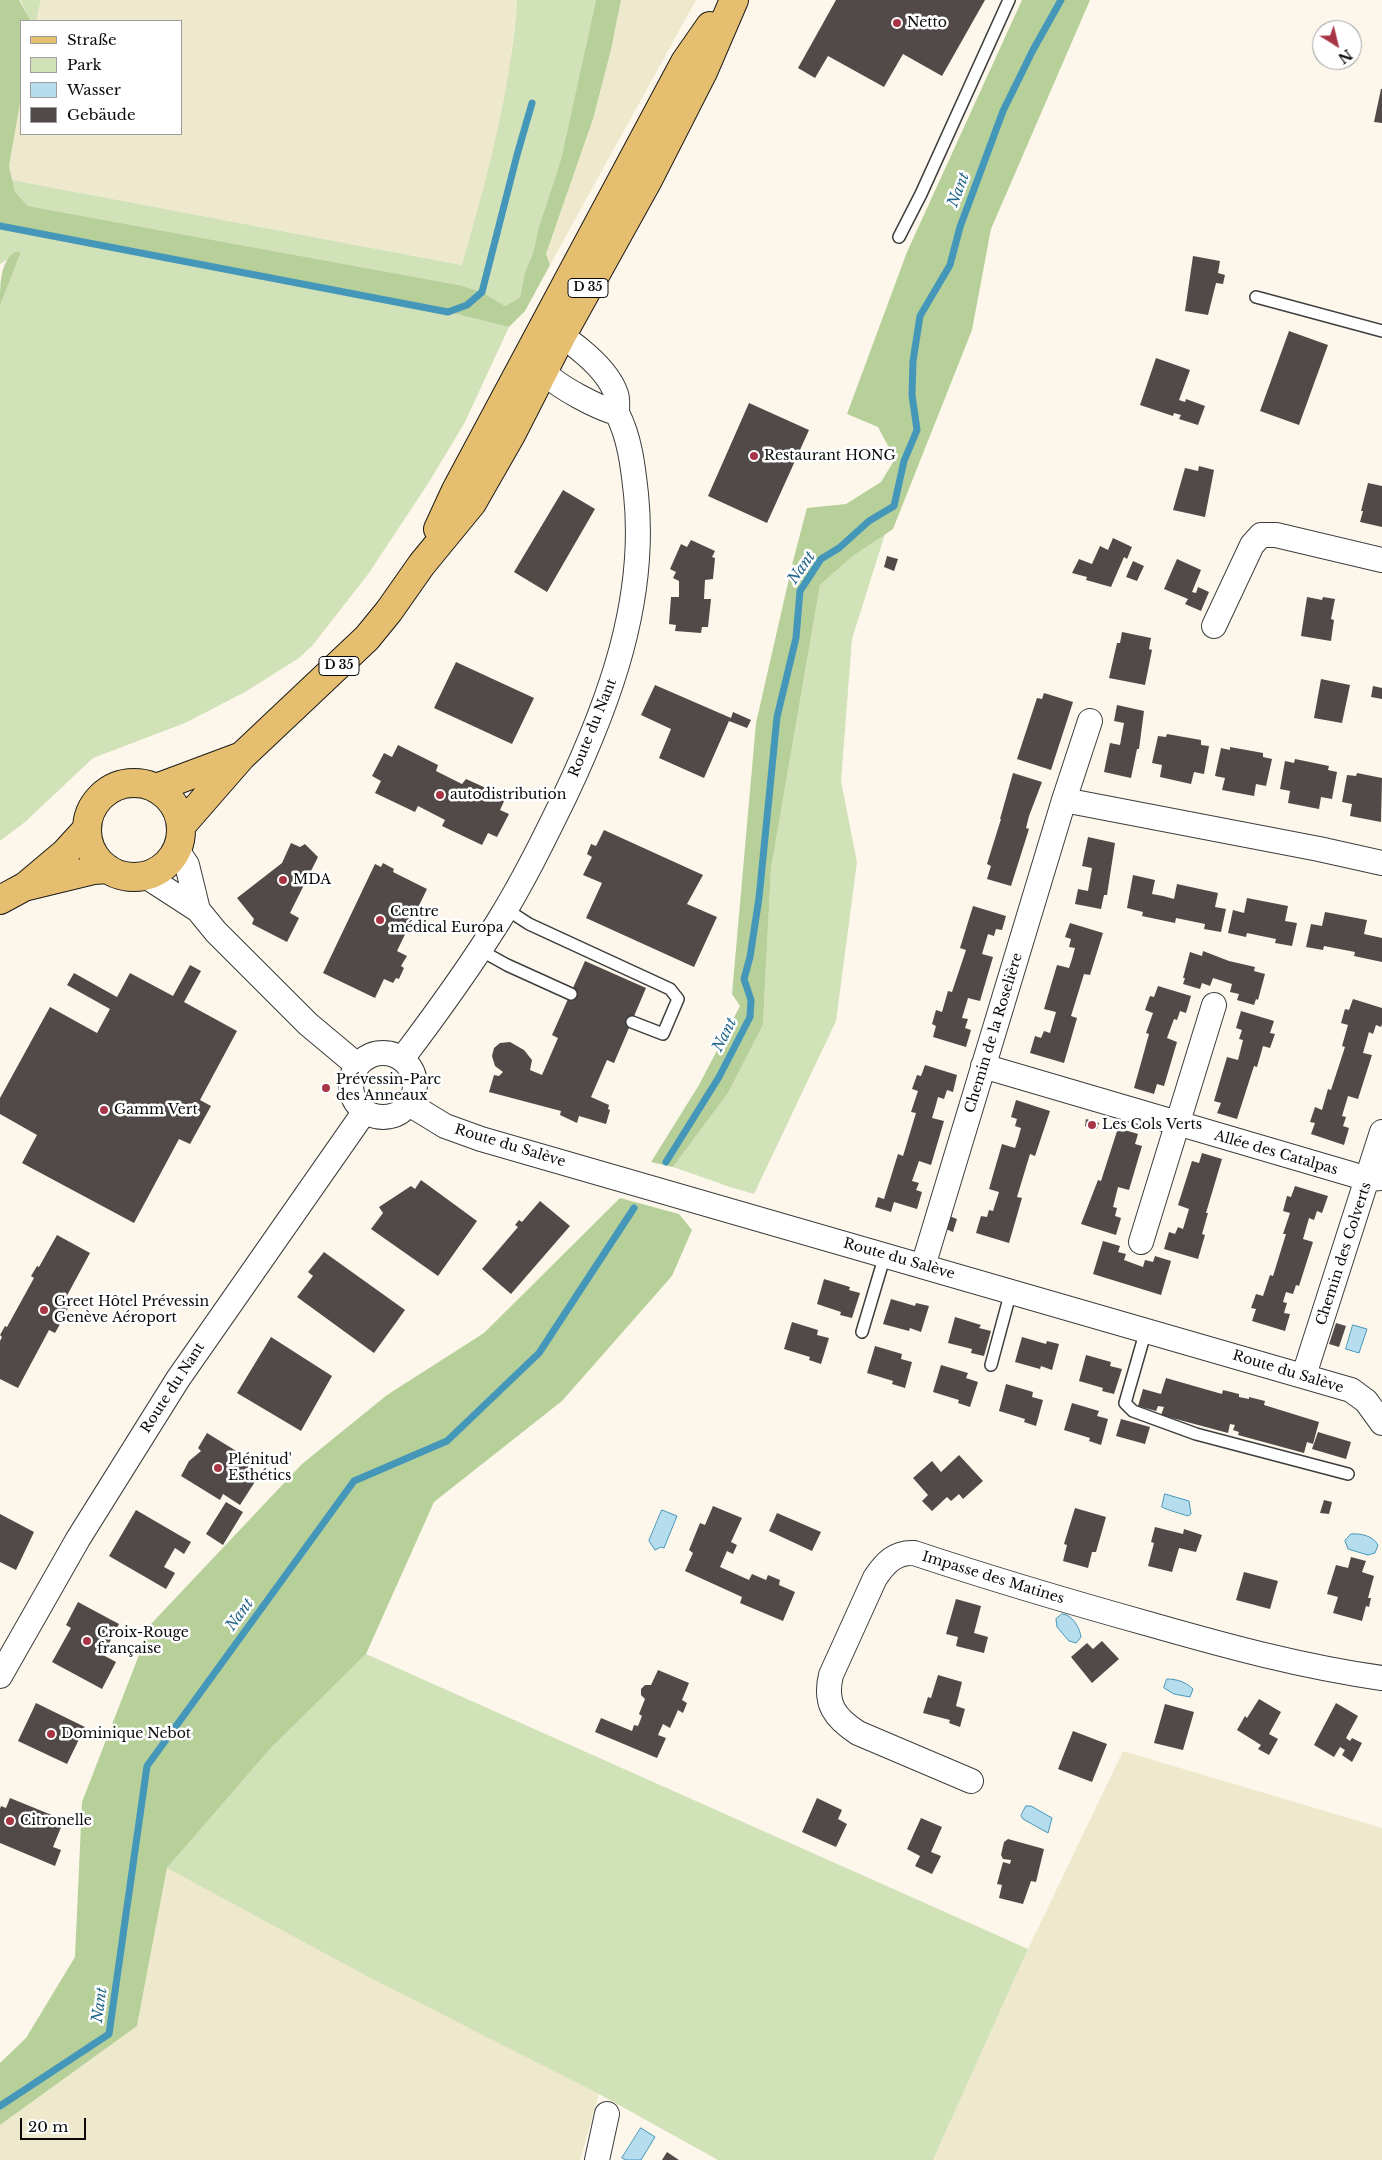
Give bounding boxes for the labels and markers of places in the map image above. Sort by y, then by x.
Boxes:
place label: Netto [907,15,947,31]
marker: Netto [891,17,903,29]
place label: Restaurant HONG [764,448,896,464]
marker: Restaurant HONG [748,450,760,462]
place label: autodistribution [450,787,566,803]
marker: autodistribution [434,789,446,801]
place label: MDA [293,872,331,888]
marker: MDA [277,874,289,886]
place label: Centre médical Europa [390,904,504,936]
marker: Centre médical Europa [374,914,386,926]
place label: Prévessin-Parc des Anneaux [336,1072,441,1104]
marker: Prévessin-Parc des Anneaux [320,1082,332,1094]
place label: Gamm Vert [114,1102,198,1118]
marker: Gamm Vert [98,1104,110,1116]
place label: Les Cols Verts [1102,1117,1202,1133]
marker: Les Cols Verts [1086,1119,1098,1131]
place label: Greet Hôtel Prévessin Genève Aéroport [54,1294,209,1326]
marker: Greet Hôtel Prévessin Genève Aéroport [38,1304,50,1316]
place label: Plénitud' Esthétics [228,1452,292,1484]
marker: Plénitud' Esthétics [212,1462,224,1474]
place label: Croix-Rouge française [97,1625,189,1658]
marker: Croix-Rouge française [81,1635,93,1647]
place label: Dominique Nebot [61,1726,191,1742]
marker: Dominique Nebot [45,1728,57,1740]
place label: Citronelle [20,1813,92,1829]
marker: Citronelle [4,1815,16,1827]

